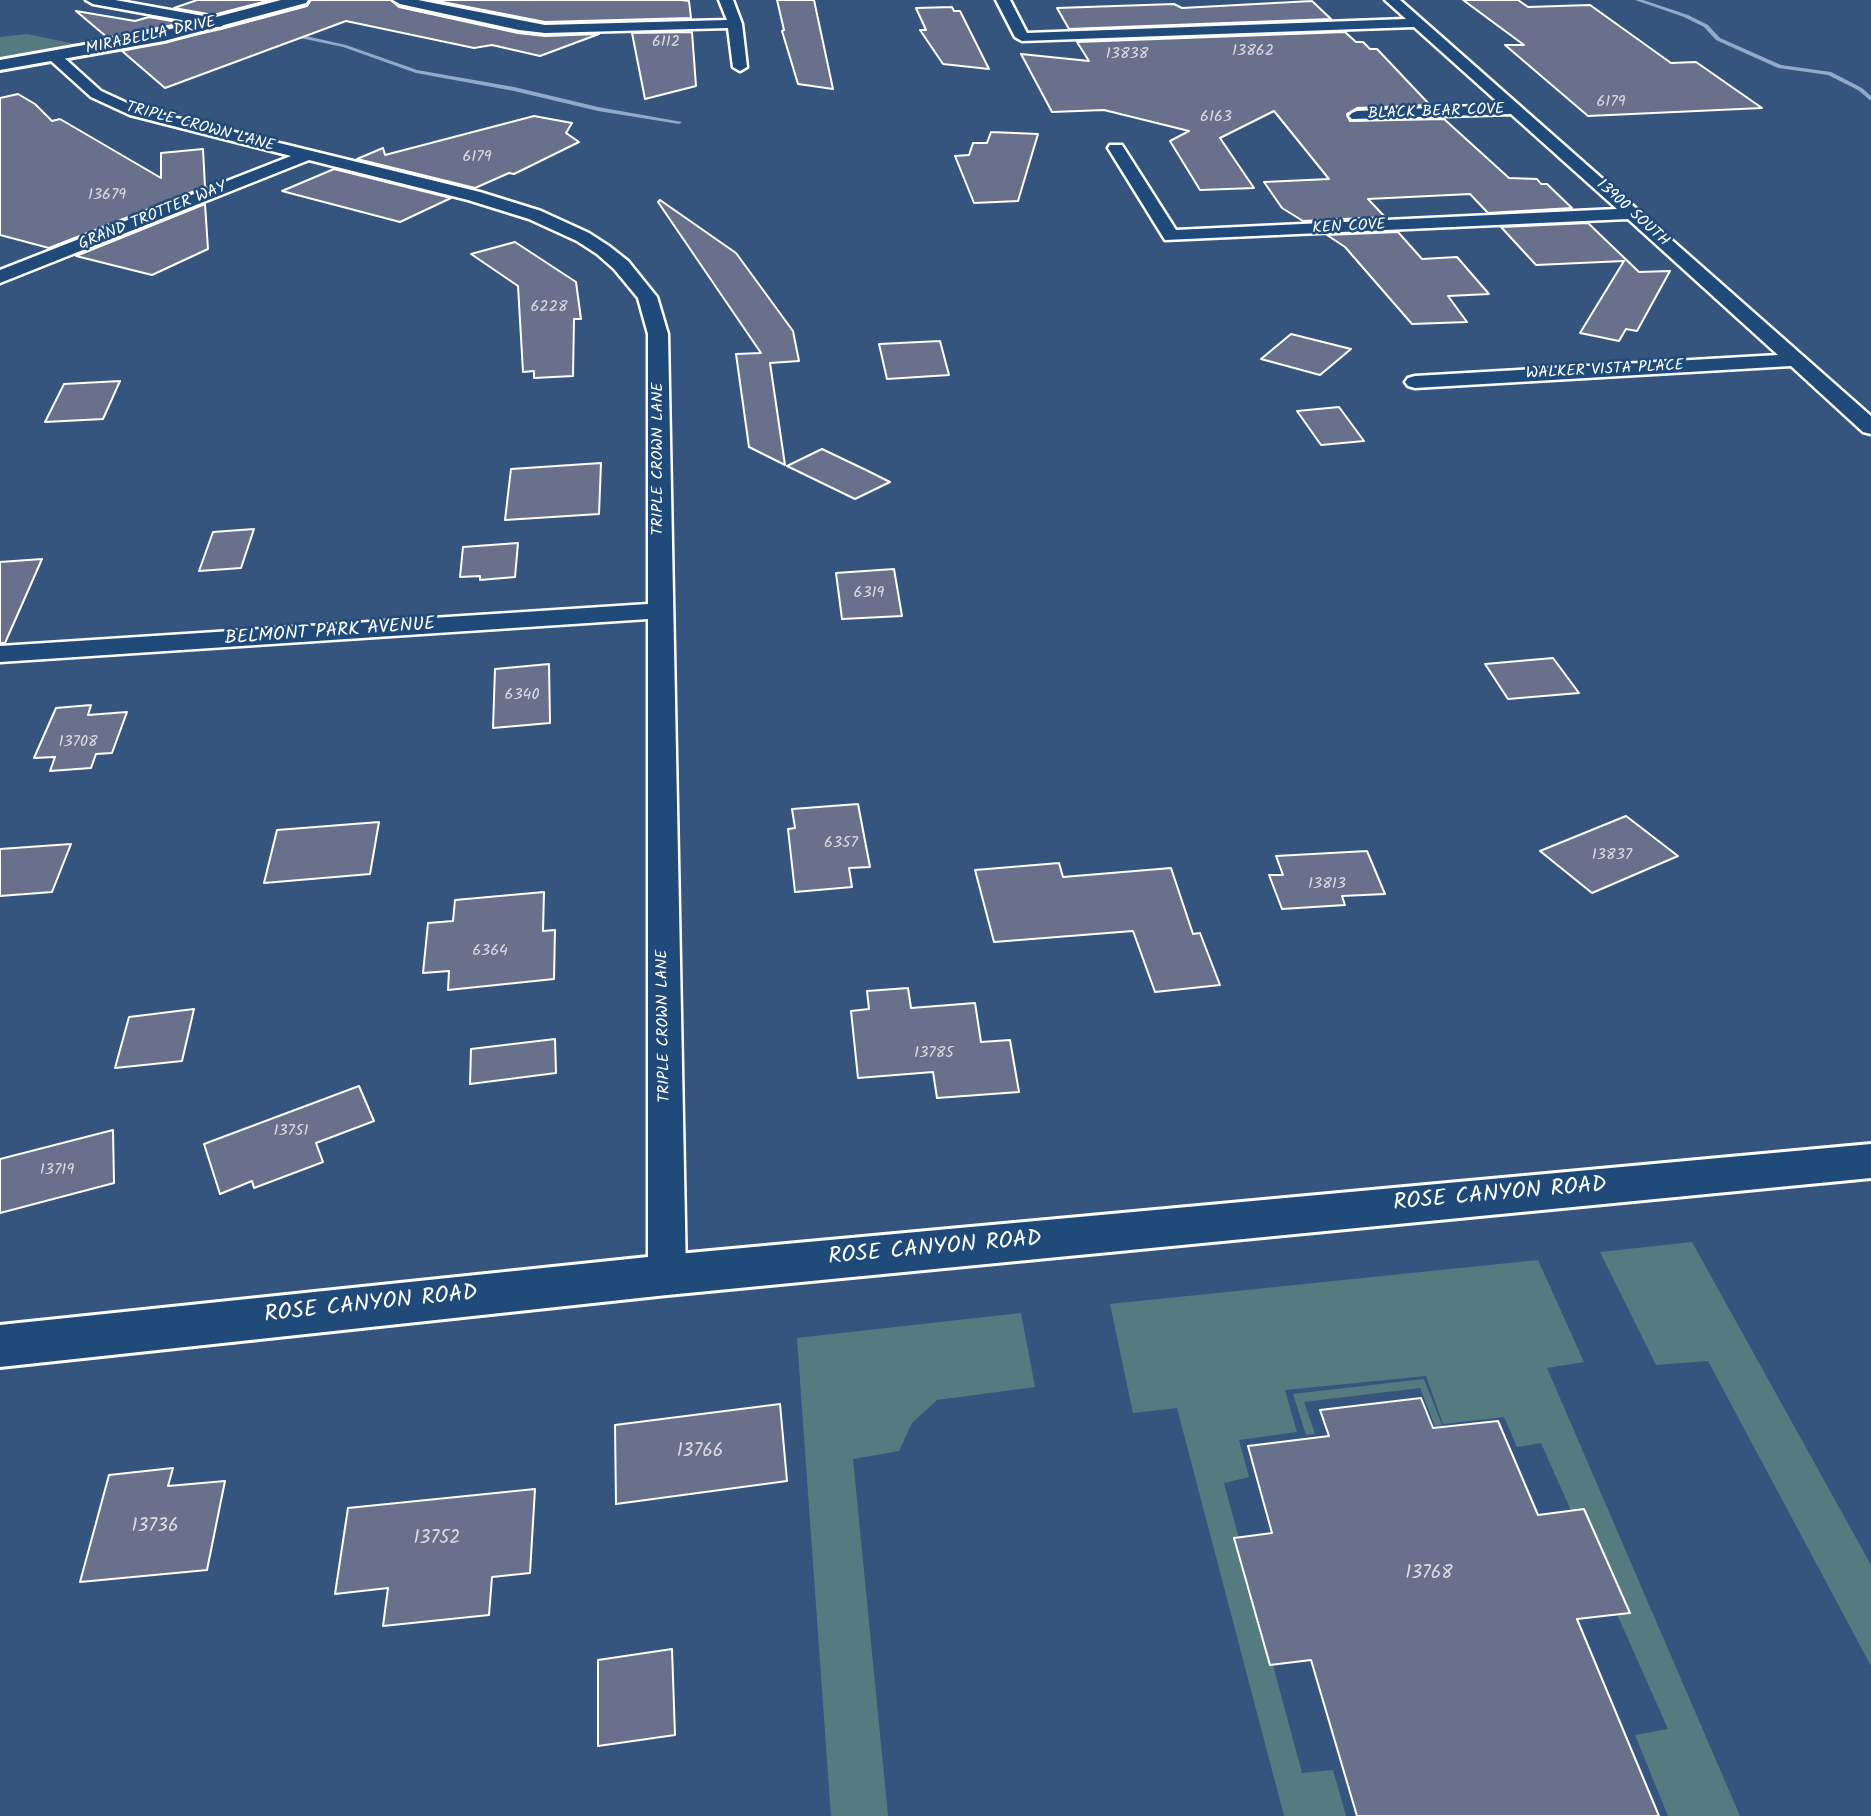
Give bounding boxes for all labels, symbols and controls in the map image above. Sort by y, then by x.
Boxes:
street label: MIRABELLA DRIVE [84,14,218,60]
house number: 6112 [652,33,680,53]
house number: 13862 [1232,42,1274,62]
house number: 13838 [1106,45,1148,65]
house number: 6179 [1596,93,1626,113]
street label: TRIPLE CROWN LANE [124,99,276,157]
street label: BLACK BEAR COVE [1367,101,1505,125]
house number: 6163 [1200,108,1232,128]
house number: 6179 [462,148,492,168]
street label: 13900 SOUTH [1592,176,1672,252]
street label: GRAND TROTTER WAY [76,179,230,255]
house number: 13679 [88,186,126,206]
street label: KEN COVE [1312,216,1386,240]
house number: 6228 [530,298,568,318]
street label: WALKER VISTA PLACE [1525,357,1685,385]
street label: TRIPLE CROWN LANE [649,382,669,536]
house number: 6319 [854,584,884,604]
street label: BELMONT PARK AVENUE [224,614,436,652]
house number: 6340 [505,686,539,706]
house number: 13708 [58,733,98,753]
house number: 6357 [824,834,858,854]
house number: 13837 [1592,846,1632,866]
house number: 13813 [1308,875,1346,895]
house number: 6364 [472,942,508,962]
street label: TRIPLE CROWN LANE [654,949,676,1103]
house number: 13785 [914,1044,954,1064]
house number: 13751 [273,1122,309,1142]
house number: 13719 [40,1161,74,1181]
street label: ROSE CANYON ROAD [1392,1173,1608,1219]
street label: ROSE CANYON ROAD [827,1227,1043,1273]
street label: ROSE CANYON ROAD [263,1281,479,1331]
house number: 13766 [677,1442,723,1464]
house number: 13736 [132,1517,178,1539]
house number: 13752 [414,1529,460,1551]
house number: 13768 [1405,1564,1453,1586]

